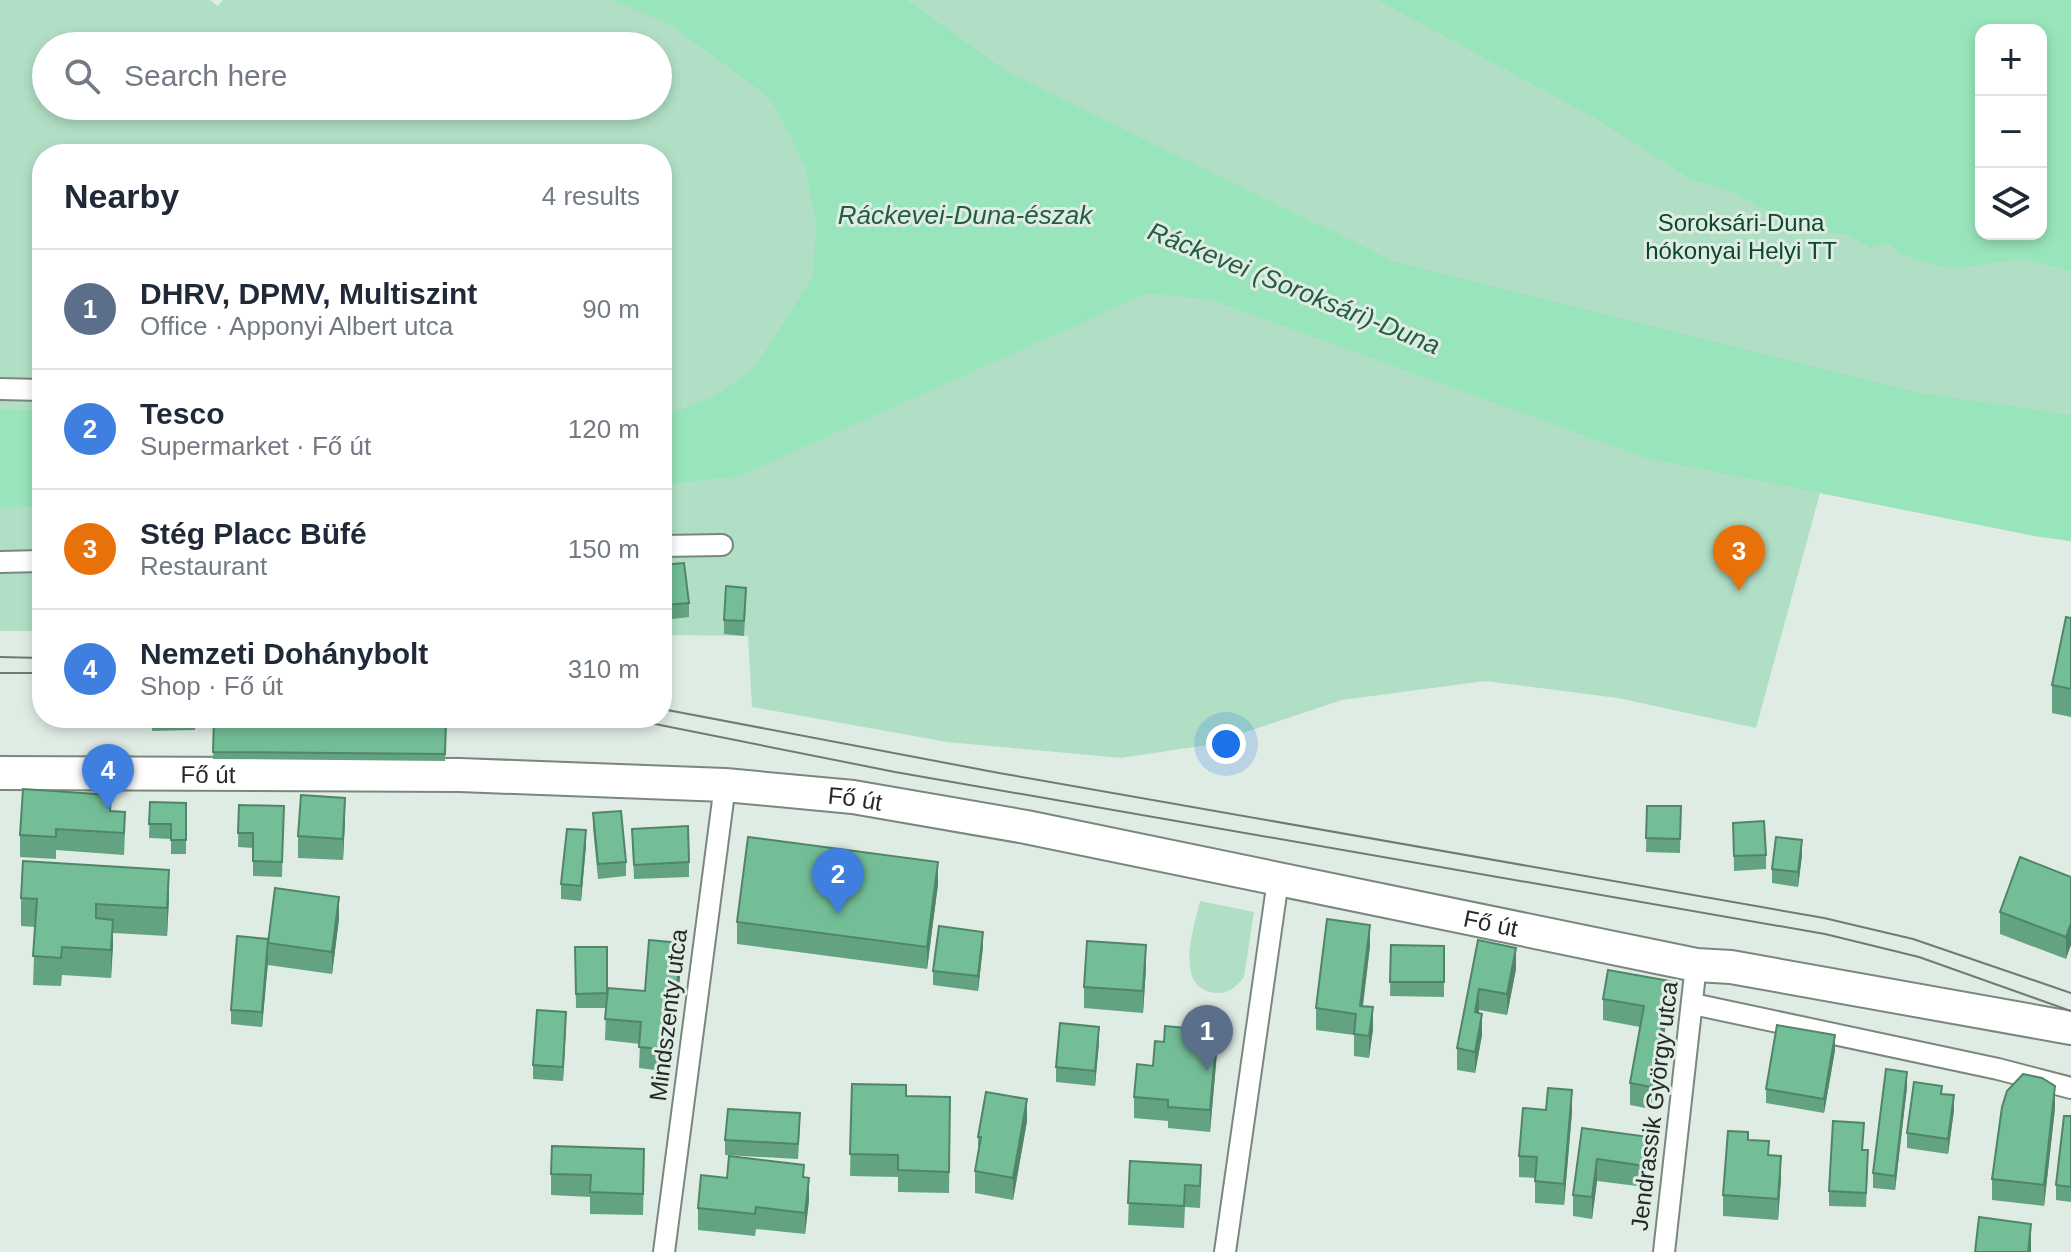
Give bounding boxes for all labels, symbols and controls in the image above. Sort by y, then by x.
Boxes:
map controls [1975,24,2047,240]
button: + [1975,24,2047,96]
search box [32,32,672,120]
icon: search [60,54,104,98]
text: Search here [124,59,287,92]
button: − [1975,96,2047,168]
button: layers [1975,168,2047,240]
text: Nearby [64,177,179,215]
text: 4 results [542,181,640,211]
water label: Ráckevei-Duna-észak [838,200,1094,230]
park label: Soroksári-Duna hókonyai Helyi TT [1645,209,1837,264]
water label: Ráckevei (Soroksári)-Duna [1144,216,1444,360]
text: DHRV, DPMV, Multiszint [140,277,477,310]
text: 1 [83,294,97,324]
text: 90 m [582,294,640,324]
text: Office · Apponyi Albert utca [140,311,453,341]
text: Tesco [140,397,224,430]
text: 2 [83,414,97,444]
text: 120 m [568,414,640,444]
text: Supermarket · Fő út [140,431,371,461]
text: Stég Placc Büfé [140,517,367,550]
pin: 3 [1713,525,1765,591]
text: 3 [83,534,97,564]
text: 150 m [568,534,640,564]
text: Restaurant [140,551,267,581]
text: Nemzeti Dohánybolt [140,637,428,670]
text: 4 [83,654,97,684]
text: 310 m [568,654,640,684]
text: Shop · Fő út [140,671,283,701]
your location [1206,724,1246,764]
pin: 4 [82,744,134,810]
street label: Fő út [181,760,236,788]
street label: Fő út [827,781,885,815]
pin: 2 [812,848,864,914]
street label: Fő út [1461,904,1521,942]
street label: Mindszenty utca [644,927,692,1103]
street label: Jendrassik György utca [1625,979,1683,1232]
pin: 1 [1181,1005,1233,1071]

